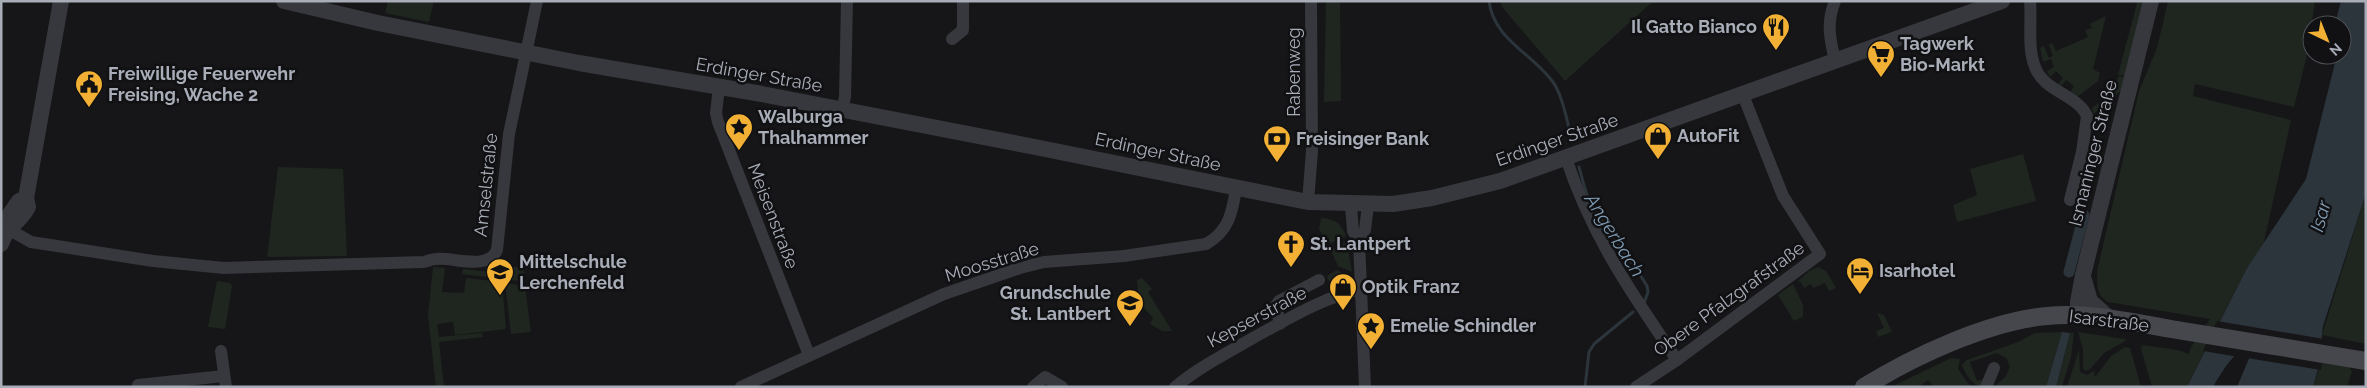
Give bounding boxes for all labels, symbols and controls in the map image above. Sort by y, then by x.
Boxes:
restaurant icon: Il Gatto Bianco [1761,12,1791,51]
north arrow [2302,15,2352,65]
place label: Il Gatto Bianco [1631,16,1757,37]
street label: Rabenweg [1283,27,1304,117]
place label: Tagwerk Bio-Markt [1900,33,1985,75]
supermarket icon: Tagwerk Bio-Markt [1866,39,1896,78]
text: N [2327,40,2345,59]
street label: Erdinger Straße [694,53,824,96]
place label: Freiwillige Feuerwehr Freising, Wache 2 [108,63,295,105]
public building icon: Freiwillige Feuerwehr Freising, Wache 2 [74,69,104,108]
street label: Ismaninger Straße [2064,77,2121,228]
place label: Walburga Thalhammer [758,106,869,148]
street label: Erdinger Straße [1493,109,1621,170]
place icon: Walburga Thalhammer [724,112,754,151]
shop icon: AutoFit [1643,121,1673,160]
bank icon: Freisinger Bank [1262,124,1292,163]
place label: AutoFit [1677,125,1739,146]
street label: Erdinger Straße [1093,128,1223,175]
place label: Freisinger Bank [1296,128,1430,149]
street label: Amselstraße [470,132,501,238]
street label: Meisenstraße [744,160,803,272]
water label: Angerbach [1580,188,1649,281]
water label: Isar [2305,197,2335,234]
church icon: St. Lantpert [1276,229,1306,268]
place label: St. Lantpert [1310,233,1411,254]
street label: Moosstraße [942,237,1042,286]
street label: Obere Pfalzgrafstraße [1649,237,1809,360]
place label: Mittelschule Lerchenfeld [519,251,627,293]
hotel icon: Isarhotel [1845,256,1875,295]
school or university icon: Mittelschule Lerchenfeld [485,257,515,296]
place label: Isarhotel [1879,260,1955,281]
shop icon: Optik Franz [1328,272,1358,311]
place label: Optik Franz [1362,276,1460,297]
street label: Kepserstraße [1203,281,1310,352]
place label: Grundschule St. Lantbert [1000,282,1111,324]
school or university icon: Grundschule St. Lantbert [1115,288,1145,327]
street label: Isarstraße [2068,305,2151,336]
place icon: Emelie Schindler [1356,311,1386,350]
place label: Emelie Schindler [1390,315,1536,336]

